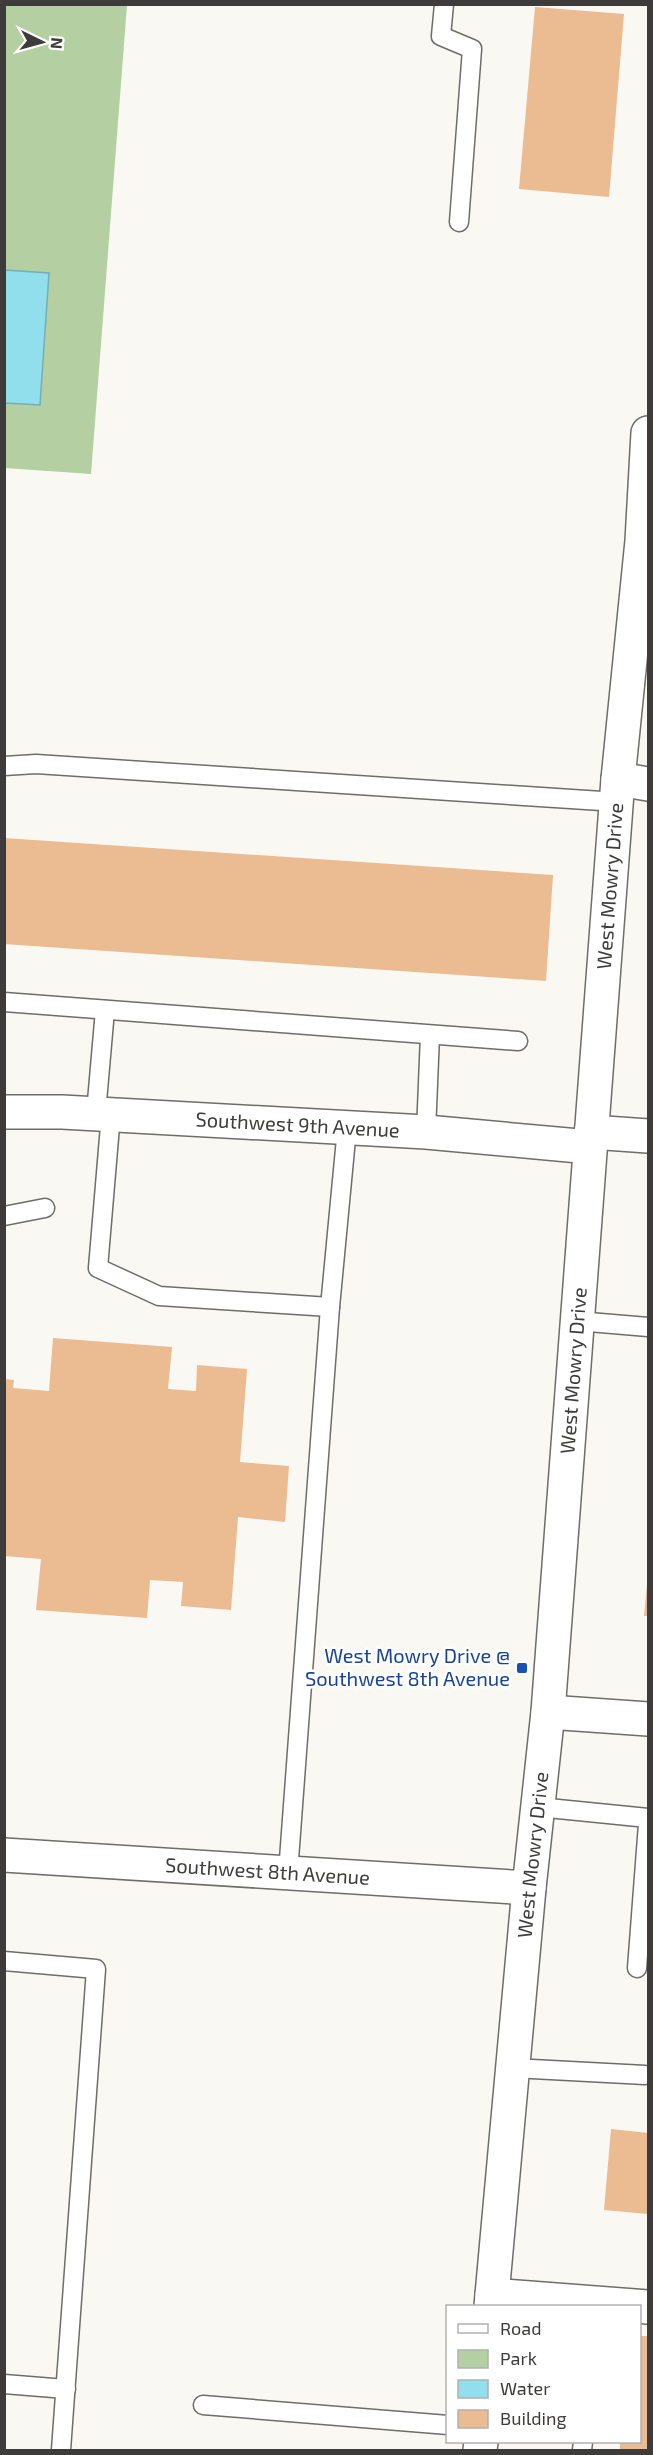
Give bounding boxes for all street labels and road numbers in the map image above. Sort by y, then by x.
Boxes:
street label: West Mowry Drive [591,802,627,970]
street label: Southwest 9th Avenue [195,1106,400,1142]
street label: West Mowry Drive [554,1286,591,1455]
street label: West Mowry Drive [512,1770,552,1939]
street label: Southwest 8th Avenue [164,1852,371,1889]

